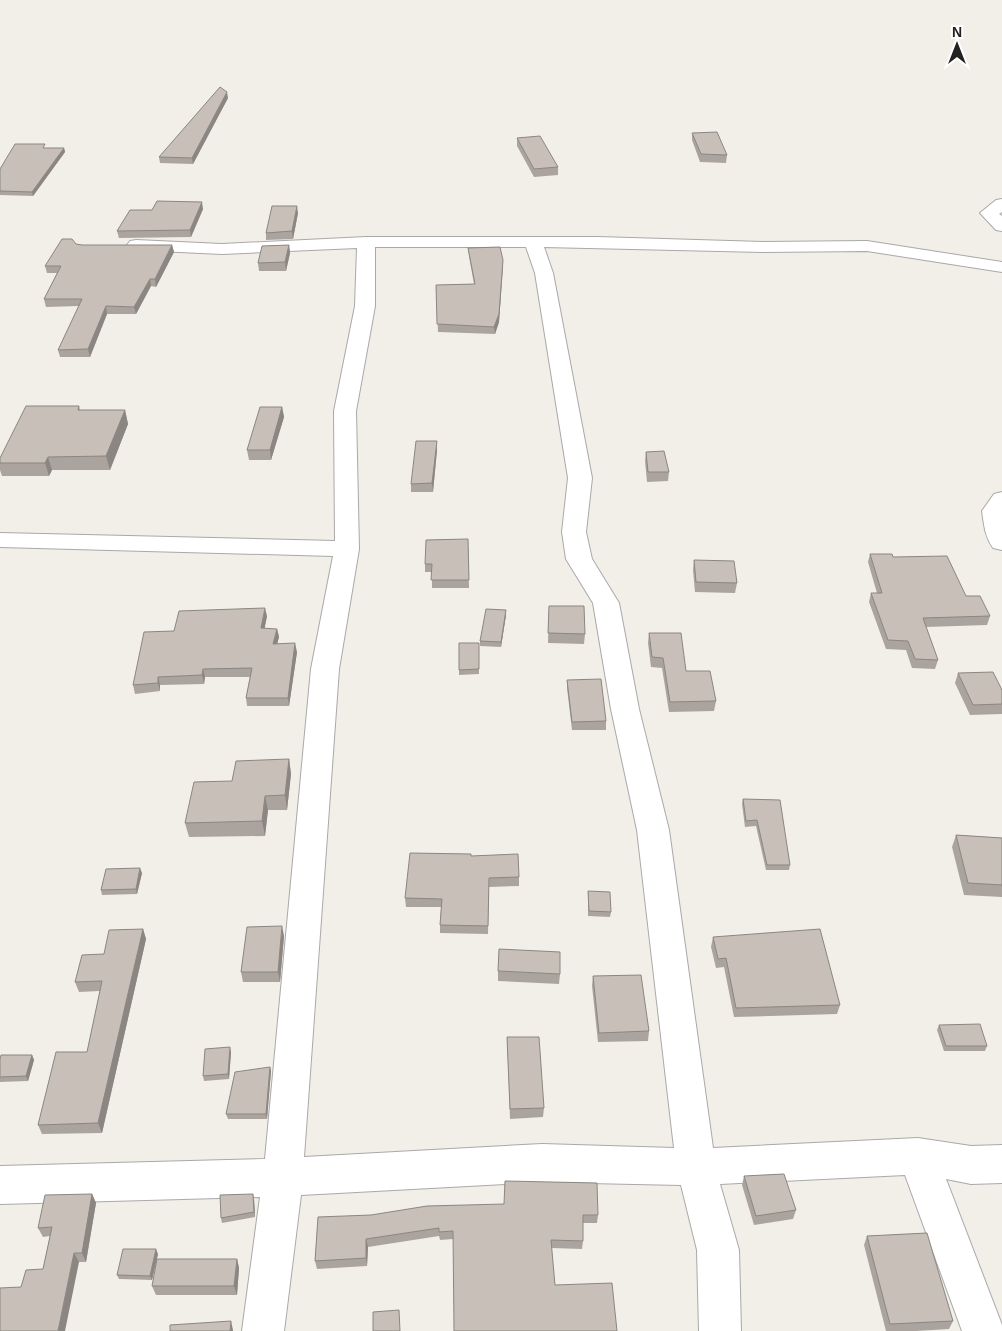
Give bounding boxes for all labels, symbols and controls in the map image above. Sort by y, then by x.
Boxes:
north arrow [932,20,982,70]
text: N [952,24,962,40]

